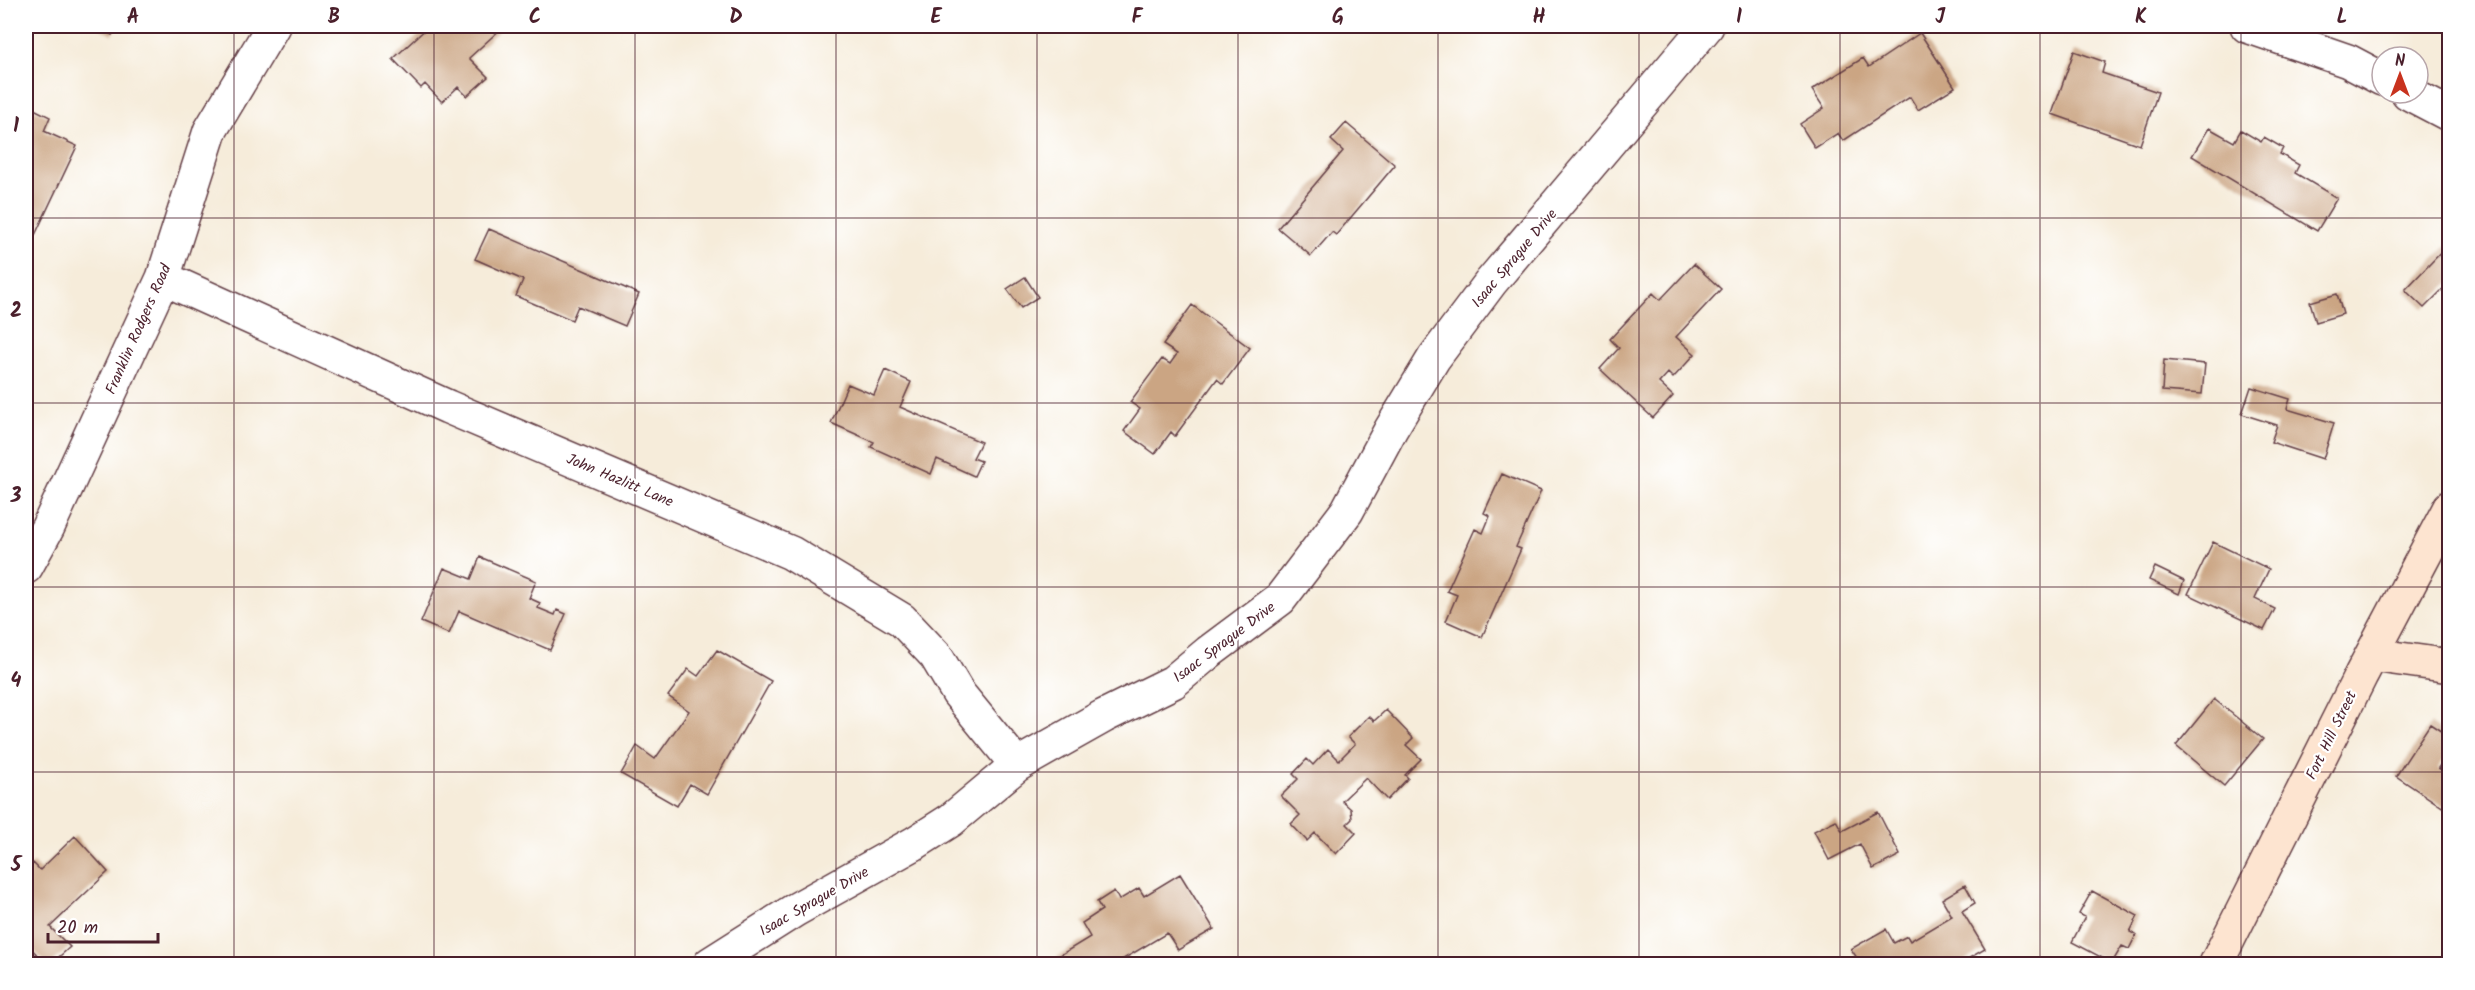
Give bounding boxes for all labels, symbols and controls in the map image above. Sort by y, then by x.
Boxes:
text: A [127,2,139,34]
text: B [328,2,340,34]
text: C [529,2,541,34]
text: D [729,2,743,34]
text: E [930,2,942,34]
text: F [1132,2,1144,34]
text: G [1332,2,1344,34]
text: H [1532,2,1546,34]
text: I [1736,2,1742,34]
text: J [1935,2,1946,34]
text: K [2135,2,2147,34]
text: L [2337,2,2347,34]
north arrow [2370,45,2430,105]
text: N [2395,49,2405,74]
text: 1 [13,111,19,143]
street label: Isaac Sprague Drive [1466,204,1564,314]
street label: Franklin Rodgers Road [99,260,179,398]
text: 2 [10,296,22,328]
street label: John Hazlitt Lane [562,448,677,514]
text: 3 [10,481,22,513]
street label: Isaac Sprague Drive [1168,596,1281,689]
text: 4 [11,666,22,698]
street label: Fort Hill Street [2300,687,2364,784]
text: 5 [10,850,23,882]
street label: Isaac Sprague Drive [755,861,874,943]
scale bar [48,906,158,944]
text: 20 m [57,914,98,943]

